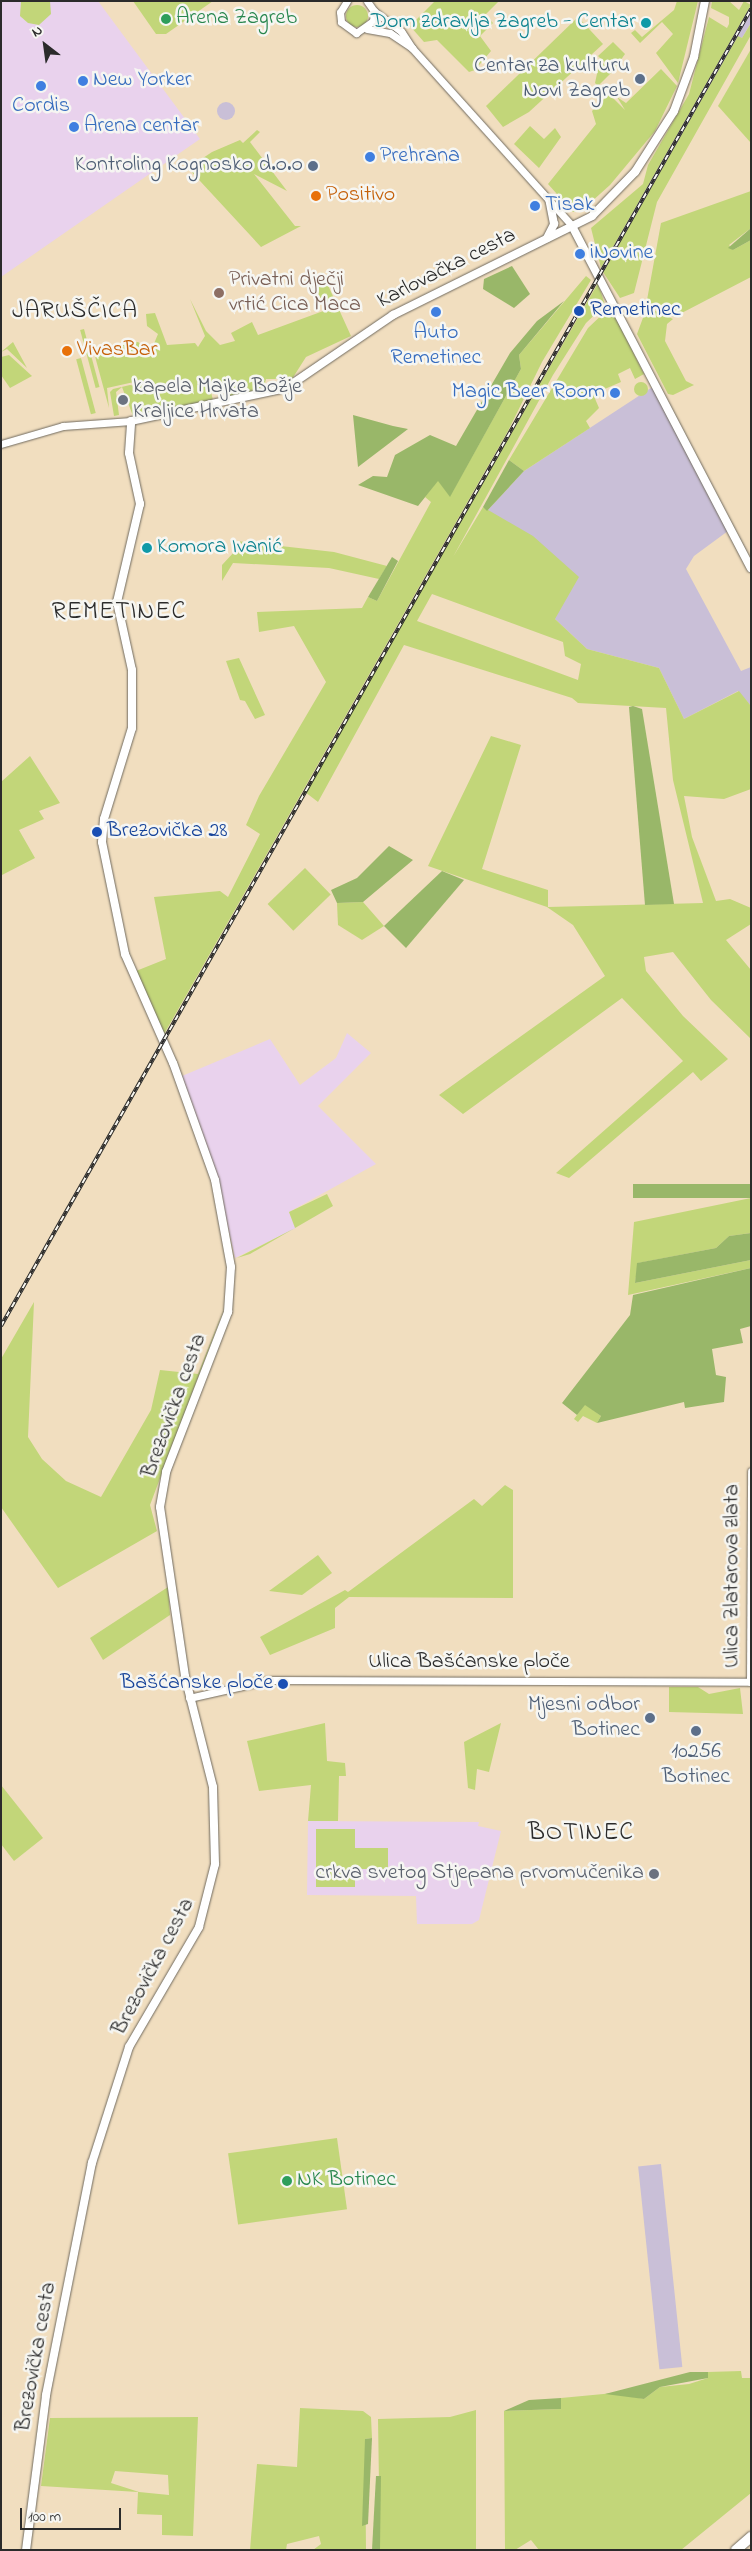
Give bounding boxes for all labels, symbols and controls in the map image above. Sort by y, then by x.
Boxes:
place label: Arena Zagreb [176,6,297,32]
place label: Dom zdravlja Zagreb - Centar [371,10,636,36]
marker: Arena Zagreb [160,13,172,25]
marker: Dom zdravlja Zagreb - Centar [640,17,652,29]
north arrow [20,20,70,70]
text: N [28,20,47,43]
place label: Centar za kulturu Novi Zagreb [474,53,630,104]
place label: New Yorker [93,68,192,94]
marker: Centar za kulturu Novi Zagreb [634,73,646,85]
marker: New Yorker [77,75,89,87]
marker: Cordis [35,80,47,92]
place label: Cordis [12,94,70,120]
place label: Arena centar [84,114,199,140]
marker: Arena centar [68,121,80,133]
place label: Prehrana [380,144,460,170]
marker: Prehrana [364,151,376,163]
place label: Kontroling Kognosko d.o.o [75,153,303,179]
marker: Kontroling Kognosko d.o.o [307,160,319,172]
place label: Positivo [326,183,395,209]
marker: Positivo [310,190,322,202]
place label: Tisak [545,193,594,219]
marker: Tisak [529,200,541,212]
street label: Karlovačka cesta [373,223,521,315]
place label: iNovine [590,241,653,267]
marker: iNovine [574,248,586,260]
place label: Privatni dječji vrtić Cica Maca [229,267,361,318]
marker: Privatni dječji vrtić Cica Maca [213,287,225,299]
district label: JARUŠČICA [11,298,139,326]
place label: Remetinec [590,298,681,324]
marker: Remetinec [572,304,586,318]
marker: Auto Remetinec [430,306,442,318]
place label: Auto Remetinec [391,320,481,372]
place label: VivasBar [77,338,157,364]
marker: VivasBar [61,345,73,357]
place label: kapela Majke Božje Kraljice Hrvata [133,374,302,426]
place label: Magic Beer Room [452,380,605,406]
marker: Magic Beer Room [609,387,621,399]
marker: kapela Majke Božje Kraljice Hrvata [117,394,129,406]
place label: Komora Ivanić [157,535,282,561]
marker: Komora Ivanić [141,542,153,554]
district label: REMETINEC [51,597,187,627]
place label: Brezovička 28 [107,819,228,845]
marker: Brezovička 28 [91,826,103,838]
street label: Brezovička cesta [137,1330,213,1482]
street label: Ulica Zlatarova zlata [720,1484,746,1668]
street label: Ulica Bašćanske ploče [368,1650,570,1676]
place label: Bašćanske ploče [120,1671,273,1697]
marker: Bašćanske ploče [277,1678,289,1690]
place label: Mjesni odbor Botinec [528,1692,640,1744]
marker: Mjesni odbor Botinec [644,1712,656,1724]
marker: 10256 Botinec [690,1725,702,1737]
place label: 10256 Botinec [662,1739,730,1790]
district label: BOTINEC [527,1818,635,1848]
place label: crkva svetog Stjepana prvomučenika [315,1861,644,1887]
marker: crkva svetog Stjepana prvomučenika [648,1868,660,1880]
street label: Brezovička cesta [107,1894,201,2040]
place label: NK Botinec [297,2168,396,2194]
marker: NK Botinec [281,2175,293,2187]
street label: Brezovička cesta [11,2280,63,2434]
scale bar [22,2498,124,2530]
text: 100 m [28,2506,61,2528]

